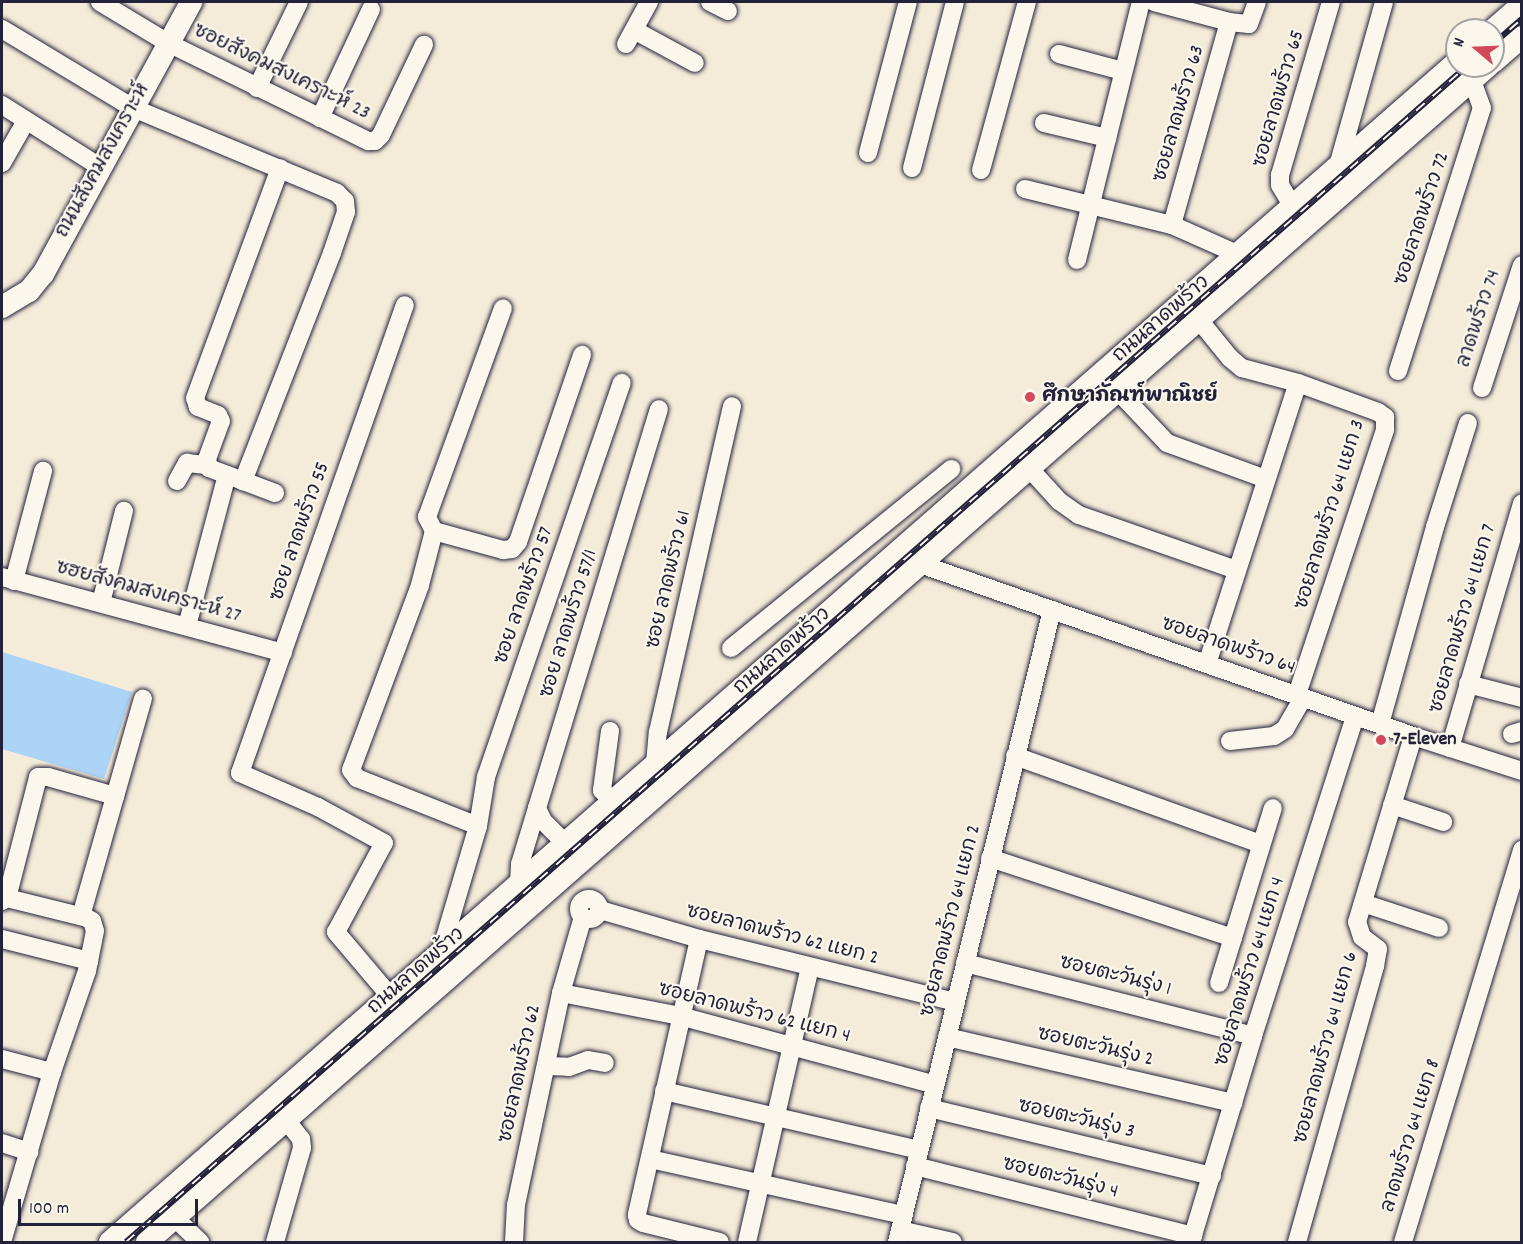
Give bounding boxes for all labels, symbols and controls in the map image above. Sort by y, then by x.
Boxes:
north arrow [1445,18,1505,78]
street label: ซอยสังคมสงเคราะห์ 23 [189,20,373,126]
street label: ซอยลาดพร้าว 65 [1249,28,1311,170]
text: N [1447,35,1472,50]
street label: ซอยลาดพร้าว 63 [1149,43,1211,185]
street label: ถนนสังคมสงเคราะห์ [52,79,156,243]
street label: ซอยลาดพร้าว 72 [1390,149,1456,289]
street label: ลาดพร้าว 74 [1453,267,1507,371]
street label: ถนนลาดพร้าว [1109,271,1215,369]
place label: ศึกษาภัณฑ์พาณิชย์ [1042,385,1218,409]
marker: ศึกษาภัณฑ์พาณิชย์ [1023,390,1037,404]
street label: ซอยลาดพร้าว 64 แยก 3 [1291,417,1371,613]
street label: ซอย ลาดพร้าว 55 [266,459,336,605]
street label: ซอย ลาดพร้าว 61 [642,509,698,651]
street label: ซอยลาดพร้าว 64 แยก 7 [1425,522,1503,716]
street label: ซอย ลาดพร้าว 57 [490,524,560,668]
street label: ซอย ลาดพร้าว 57/1 [536,547,604,701]
street label: ซฮยสังคมสงเคราะห์ 27 [53,557,243,629]
street label: ถนนลาดพร้าว [730,603,836,701]
street label: ซอยลาดพร้าว 64 [1158,613,1298,681]
place label: 7-Eleven [1393,728,1457,752]
marker: 7-Eleven [1374,733,1388,747]
street label: ซอยลาดพร้าว 64 แยก 2 [917,823,987,1019]
street label: ซอยลาดพร้าว 64 แยก 4 [1211,875,1291,1069]
street label: ซอยลาดพร้าว 62 แยก 2 [683,900,881,972]
street label: ถนนลาดพร้าว [364,923,470,1021]
street label: ซอยลาดพร้าว 64 แยก 6 [1290,949,1364,1147]
street label: ซอยตะวันรุ่ง 1 [1057,952,1173,1002]
street label: ซอยลาดพร้าว 62 แยก 4 [656,979,852,1049]
street label: ซอยลาดพร้าว 62 [495,1003,547,1145]
street label: ซอยตะวันรุ่ง 2 [1034,1023,1156,1073]
street label: ลาดพร้าว 64 แยก 8 [1377,1056,1447,1216]
street label: ซอยตะวันรุ่ง 3 [1015,1095,1137,1145]
street label: ซอยตะวันรุ่ง 4 [1000,1153,1120,1205]
scale bar [21,1187,201,1225]
text: 100 m [29,1197,69,1222]

